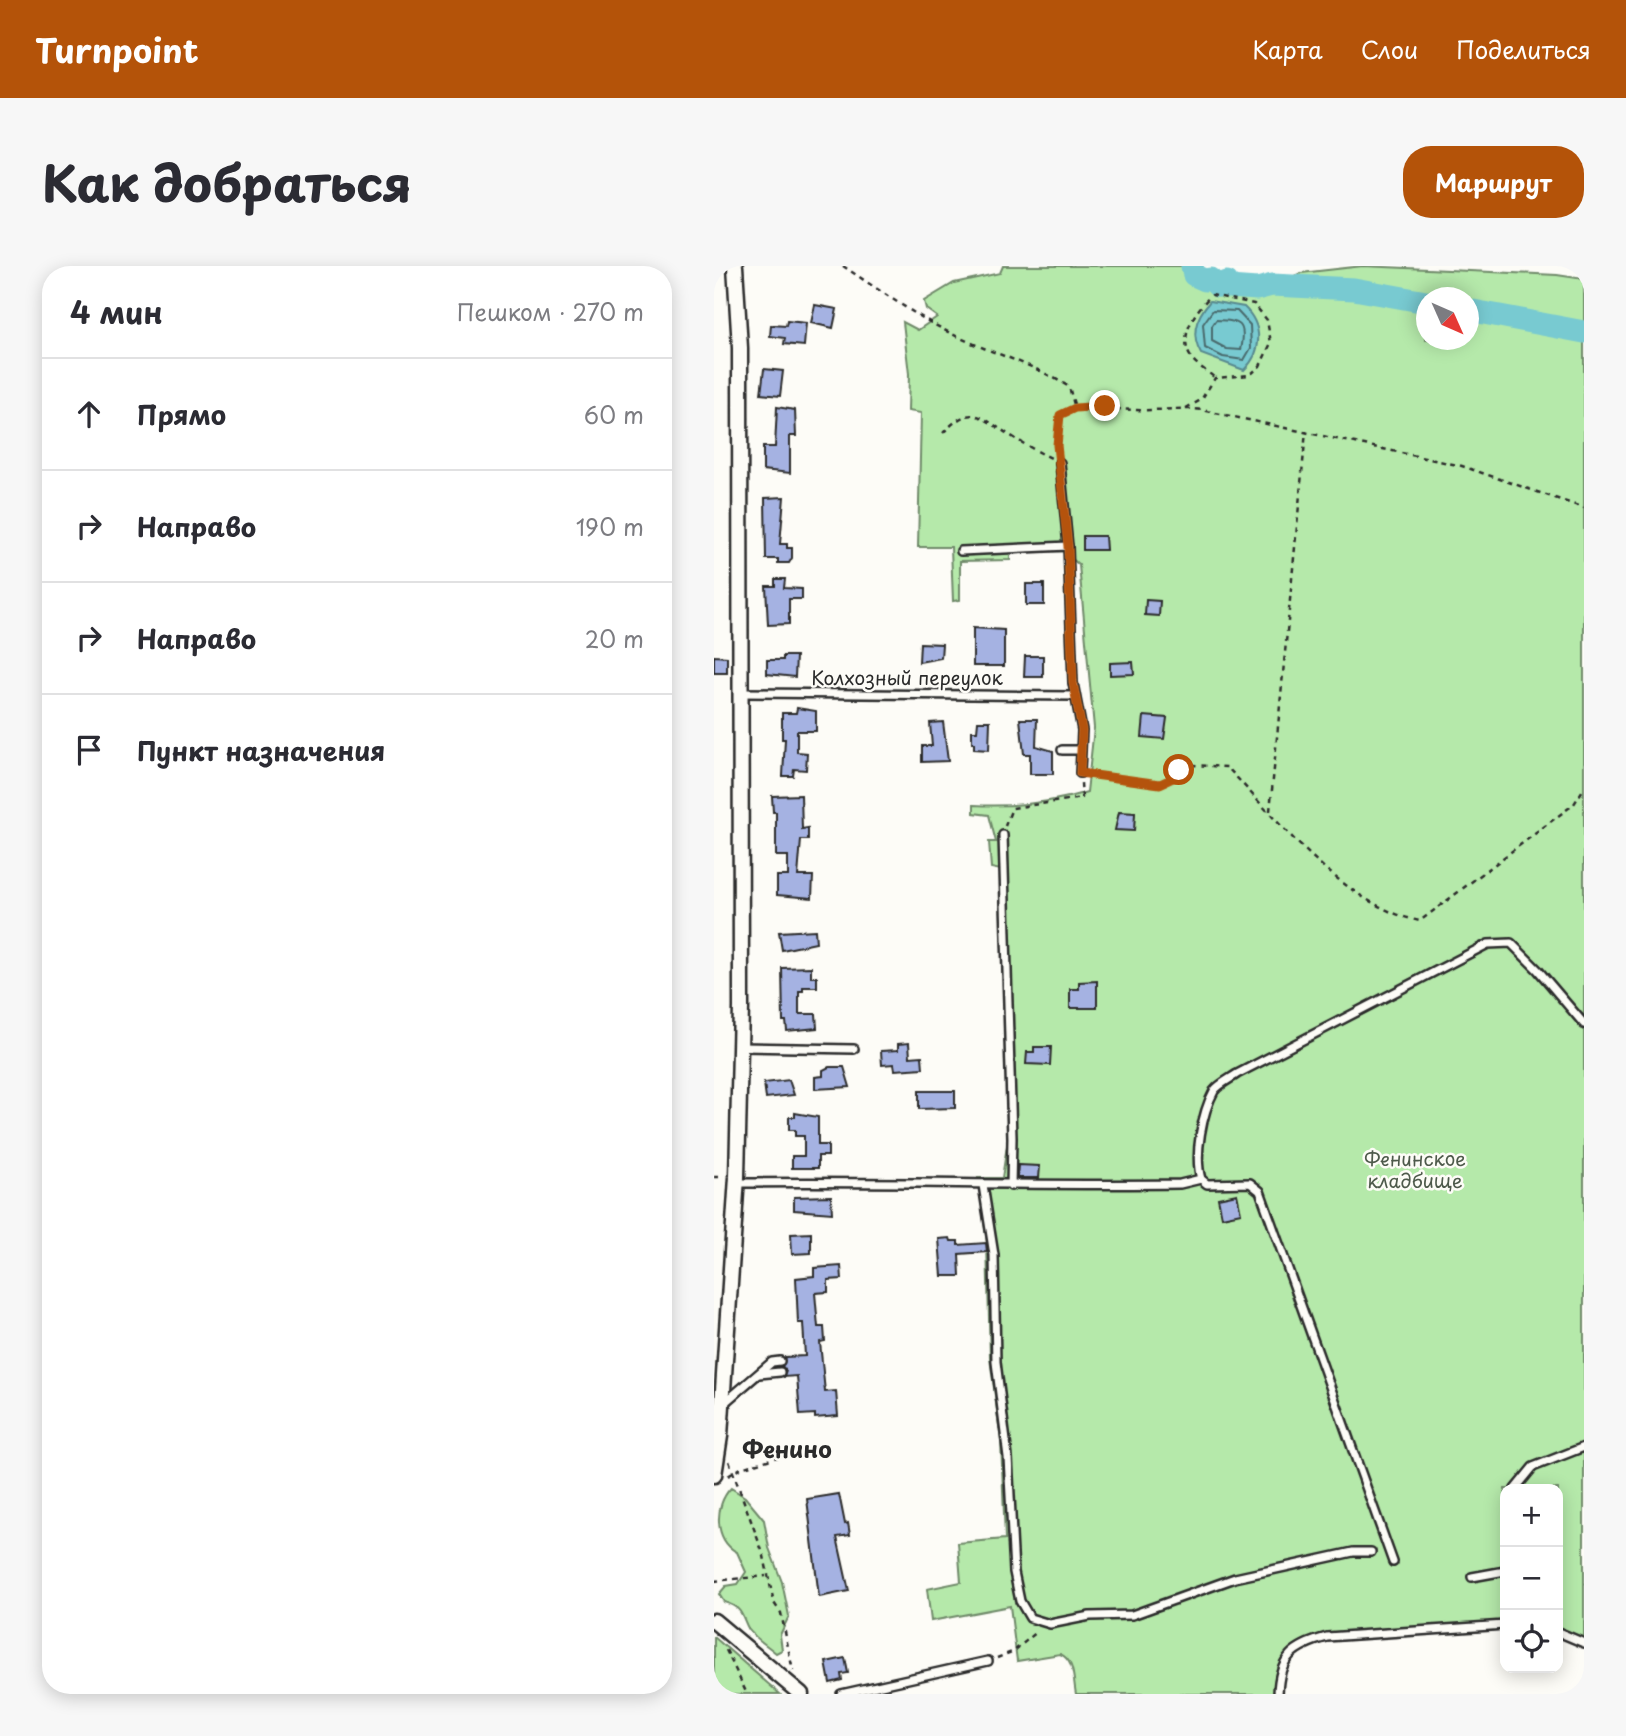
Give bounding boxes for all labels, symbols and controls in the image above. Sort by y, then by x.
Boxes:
text: Turnpoint [35,24,199,74]
text: Карта [1252,31,1323,67]
text: Слои [1361,31,1418,67]
text: Поделиться [1456,31,1591,67]
text: Как добраться [42,145,412,219]
button: Маршрут [1403,146,1584,218]
north arrow [1416,287,1479,350]
text: 4 мин [70,289,163,334]
text: Пешком · 270 m [457,294,644,329]
route end [1089,390,1120,421]
icon: ahead [70,395,108,433]
text: Прямо [137,395,226,434]
text: 60 m [584,397,644,432]
icon: right [70,507,108,545]
text: Направо [137,507,256,546]
text: 190 m [576,509,644,544]
icon: right [70,619,108,657]
text: Направо [137,619,256,658]
text: 20 m [585,621,644,656]
street label: Колхозный переулок [811,663,1004,691]
icon: arrive [70,731,108,769]
text: Пункт назначения [137,731,385,770]
route start [1163,754,1194,785]
park label: Фенинское кладбище [1364,1144,1466,1194]
district label: Фенино [742,1431,832,1466]
map controls [1500,1484,1563,1673]
button: + [1500,1484,1563,1547]
button: − [1500,1547,1563,1610]
button: locate [1500,1610,1563,1673]

